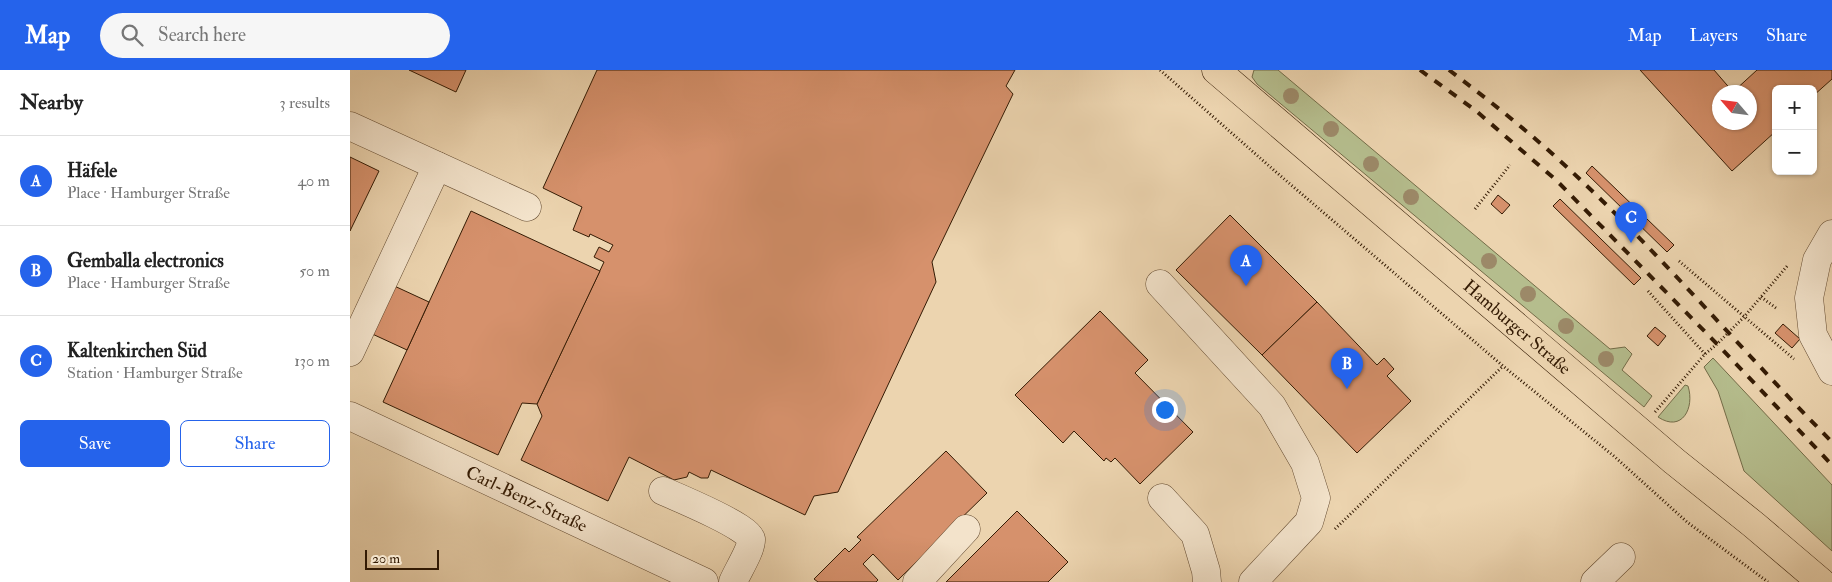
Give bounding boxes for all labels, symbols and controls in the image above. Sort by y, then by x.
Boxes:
search box [100,13,450,58]
text: Map [25,20,70,51]
icon: search [118,21,146,49]
text: Search here [158,23,246,47]
text: Map [1628,24,1662,47]
text: Layers [1690,24,1738,47]
text: Share [1766,24,1807,47]
north arrow [1712,85,1757,130]
map controls [1772,85,1817,175]
button: + [1772,85,1817,130]
text: Nearby [20,89,83,116]
text: 3 results [279,93,330,113]
button: − [1772,130,1817,175]
text: Häfele [67,159,117,183]
text: A [31,171,41,191]
text: 40 m [297,171,330,191]
text: Place · Hamburger Straße [67,183,230,203]
pin: C [1615,202,1647,243]
pin: A [1230,245,1262,286]
text: Gemballa electronics [67,249,224,273]
text: B [31,261,41,281]
text: 50 m [299,261,330,281]
text: Place · Hamburger Straße [67,273,230,293]
street label: Hamburger Straße [1458,275,1576,380]
text: Kaltenkirchen Süd [67,339,207,363]
pin: B [1331,348,1363,389]
text: C [30,351,42,371]
text: 130 m [294,351,330,371]
text: Station · Hamburger Straße [67,363,243,383]
your location [1152,397,1178,423]
button: Save [20,420,170,467]
button: Share [180,420,330,467]
street label: Carl-Benz-Straße [462,461,591,538]
scale bar [365,547,439,570]
text: 20 m [372,550,400,567]

